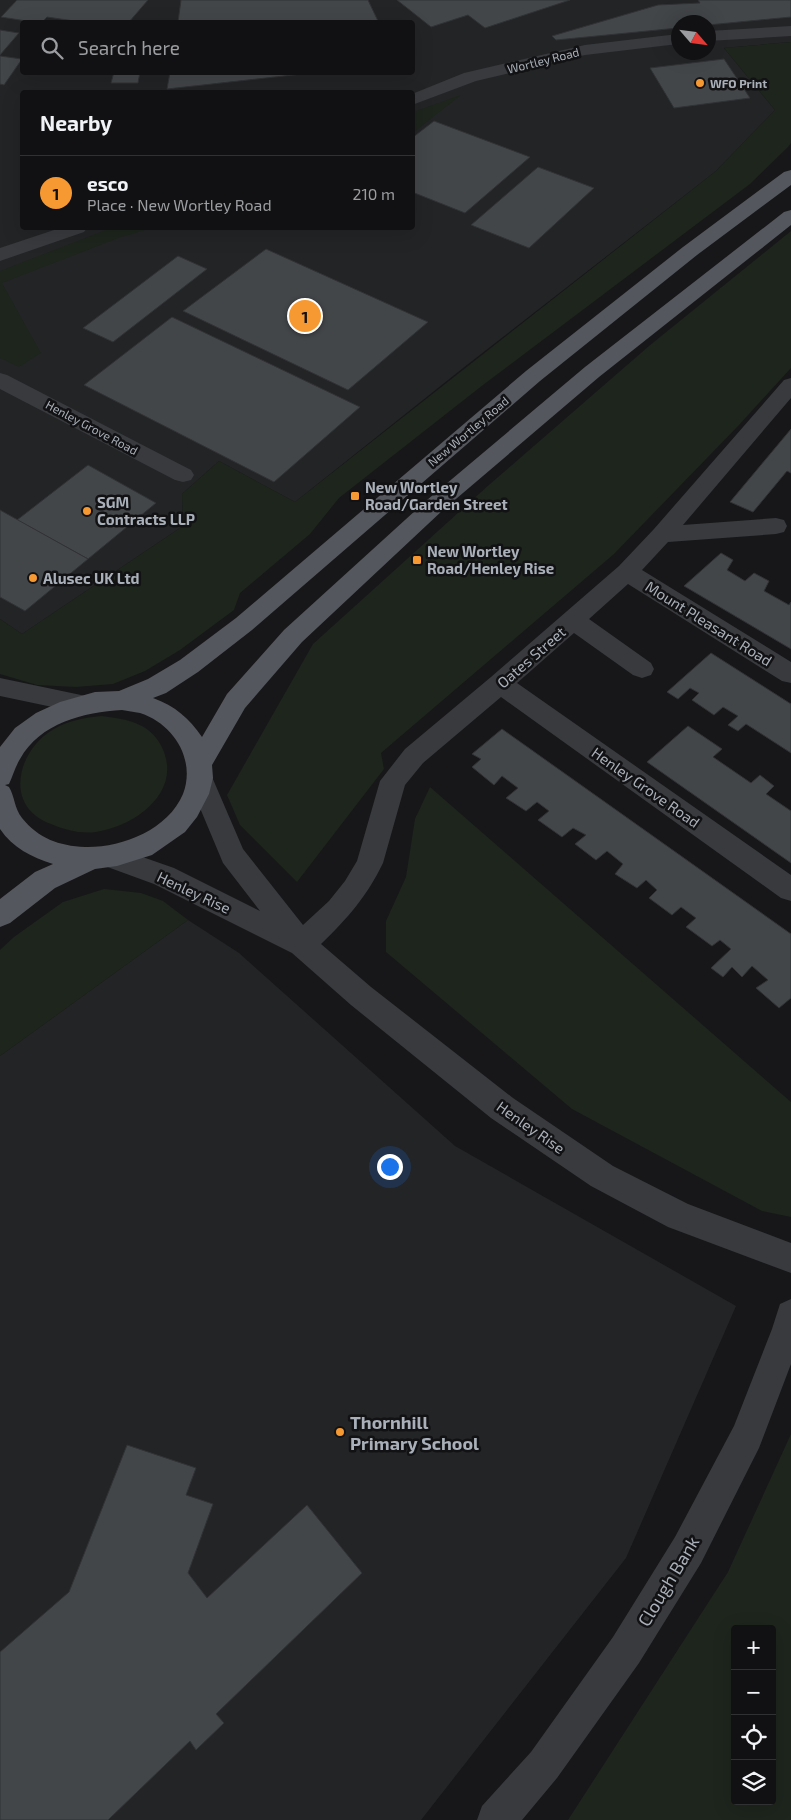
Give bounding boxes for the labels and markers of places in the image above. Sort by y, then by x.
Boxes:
place label: WFO Print [710,76,767,90]
marker: WFO Print [694,77,706,89]
pin: 1 [289,297,321,335]
place label: New Wortley Road/Garden Street [365,478,508,513]
marker: New Wortley Road/Garden Street [349,490,361,502]
place label: SGM Contracts LLP [97,493,195,528]
marker: SGM Contracts LLP [81,505,93,517]
place label: New Wortley Road/Henley Rise [427,542,554,578]
marker: New Wortley Road/Henley Rise [411,554,423,566]
place label: Alusec UK Ltd [43,569,140,587]
marker: Alusec UK Ltd [27,572,39,584]
place label: Thornhill Primary School [350,1411,479,1454]
marker: Thornhill Primary School [334,1426,346,1438]

